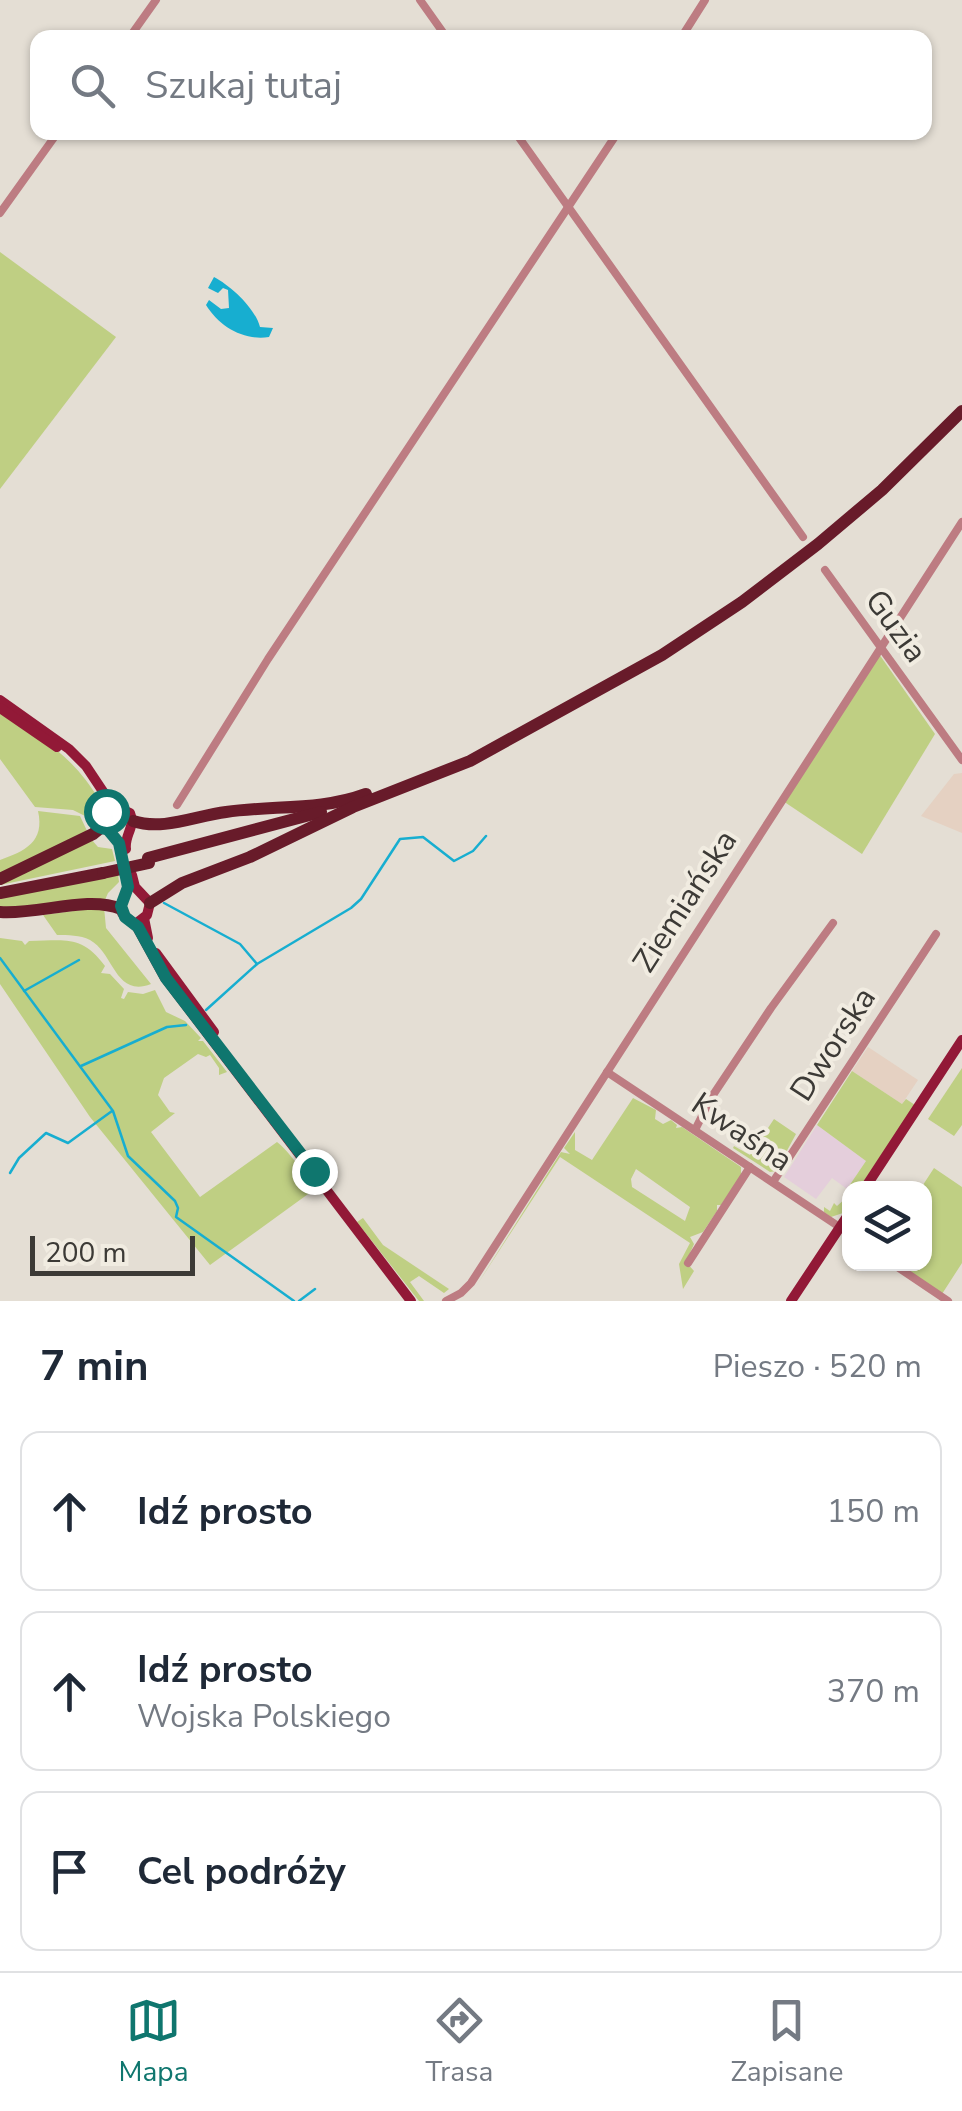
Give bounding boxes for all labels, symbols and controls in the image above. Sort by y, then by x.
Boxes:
search box [30,30,932,140]
icon: search [65,58,120,113]
text: Szukaj tutaj [145,60,342,111]
street label: Guzia [855,581,937,671]
route start [84,789,130,835]
street label: Ziemiańska [623,822,747,980]
street label: Dworska [780,979,886,1109]
street label: Kwaśna [683,1083,801,1181]
route end [292,1149,338,1195]
map controls [842,1181,932,1271]
button: layers [842,1181,932,1271]
scale bar [30,1231,195,1276]
text: 200 m [45,1234,127,1272]
text: 7 min [40,1338,149,1395]
text: Pieszo · 520 m [713,1345,922,1388]
icon: ahead [42,1484,97,1539]
text: Idź prosto [137,1486,313,1537]
text: 150 m [827,1490,920,1533]
text: Idź prosto [137,1644,313,1695]
icon: ahead [42,1664,97,1719]
text: 370 m [827,1670,920,1713]
text: Wojska Polskiego [137,1695,391,1738]
icon: arrive [42,1844,97,1899]
text: Cel podróży [137,1846,346,1897]
tab: Mapa [119,1993,189,2091]
tab: Trasa [426,1993,493,2091]
tab: Zapisane [730,1993,843,2091]

